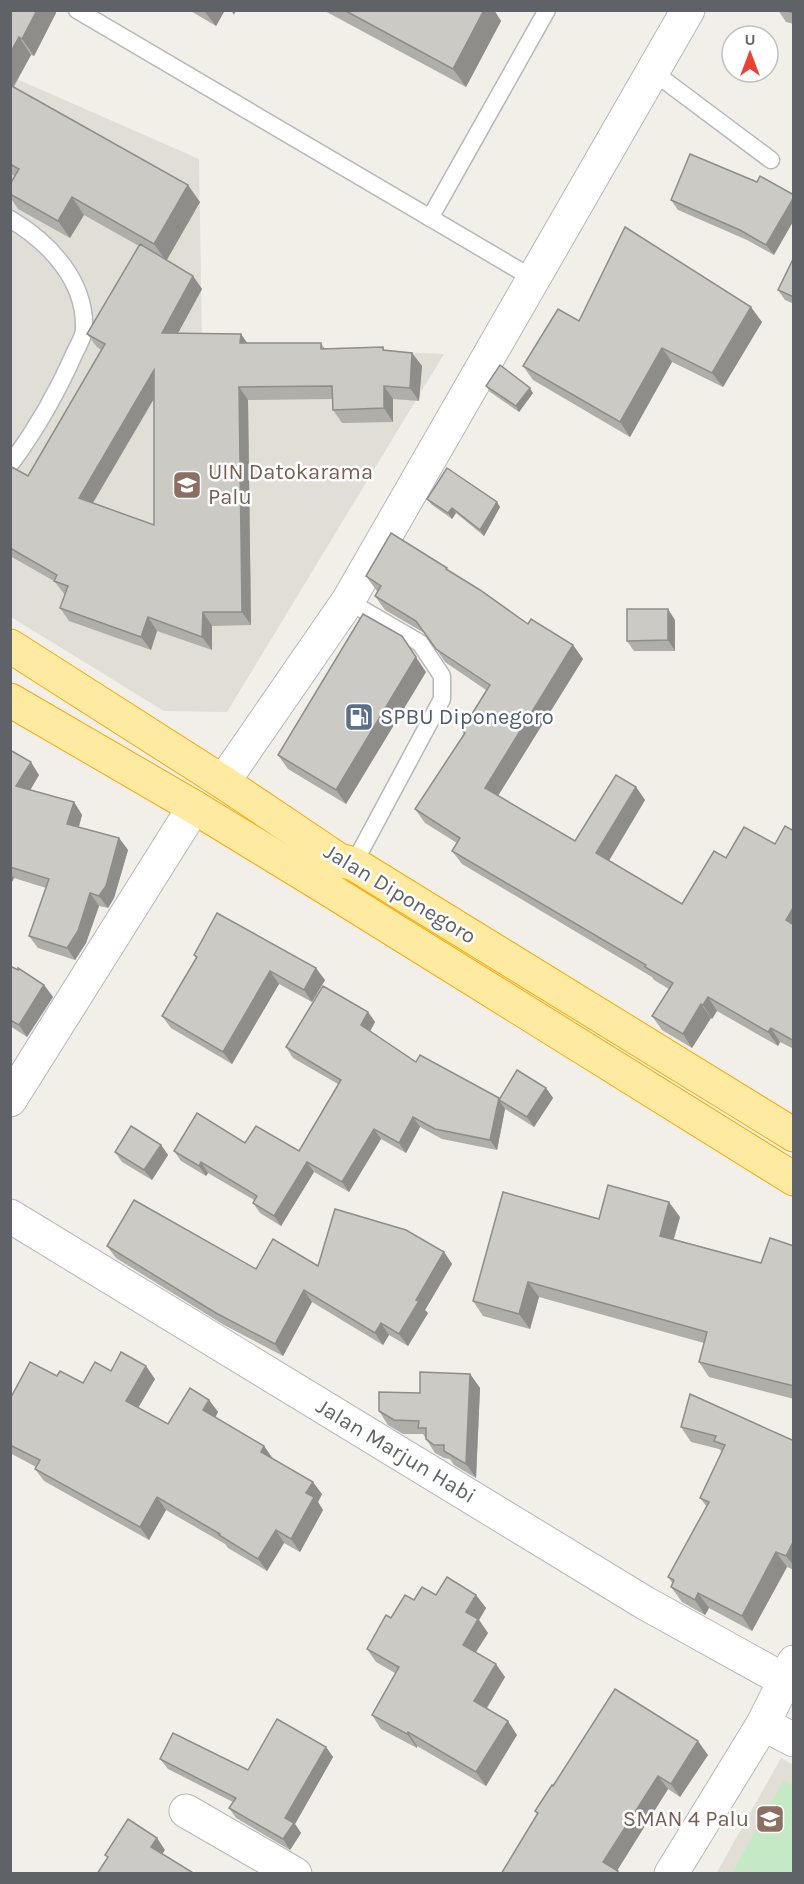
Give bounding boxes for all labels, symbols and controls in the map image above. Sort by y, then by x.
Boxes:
north arrow [720,24,780,84]
text: U [744,30,756,49]
place label: UIN Datokarama Palu [208,459,373,510]
school or university icon: UIN Datokarama Palu [171,469,203,501]
fuel station icon: SPBU Diponegoro [343,701,375,733]
place label: SPBU Diponegoro [380,704,554,730]
street label: Jalan Diponegoro [319,838,481,950]
street label: Jalan Marjun Habi [311,1393,481,1509]
school or university icon: SMAN 4 Palu [754,1803,786,1835]
place label: SMAN 4 Palu [623,1806,749,1832]

